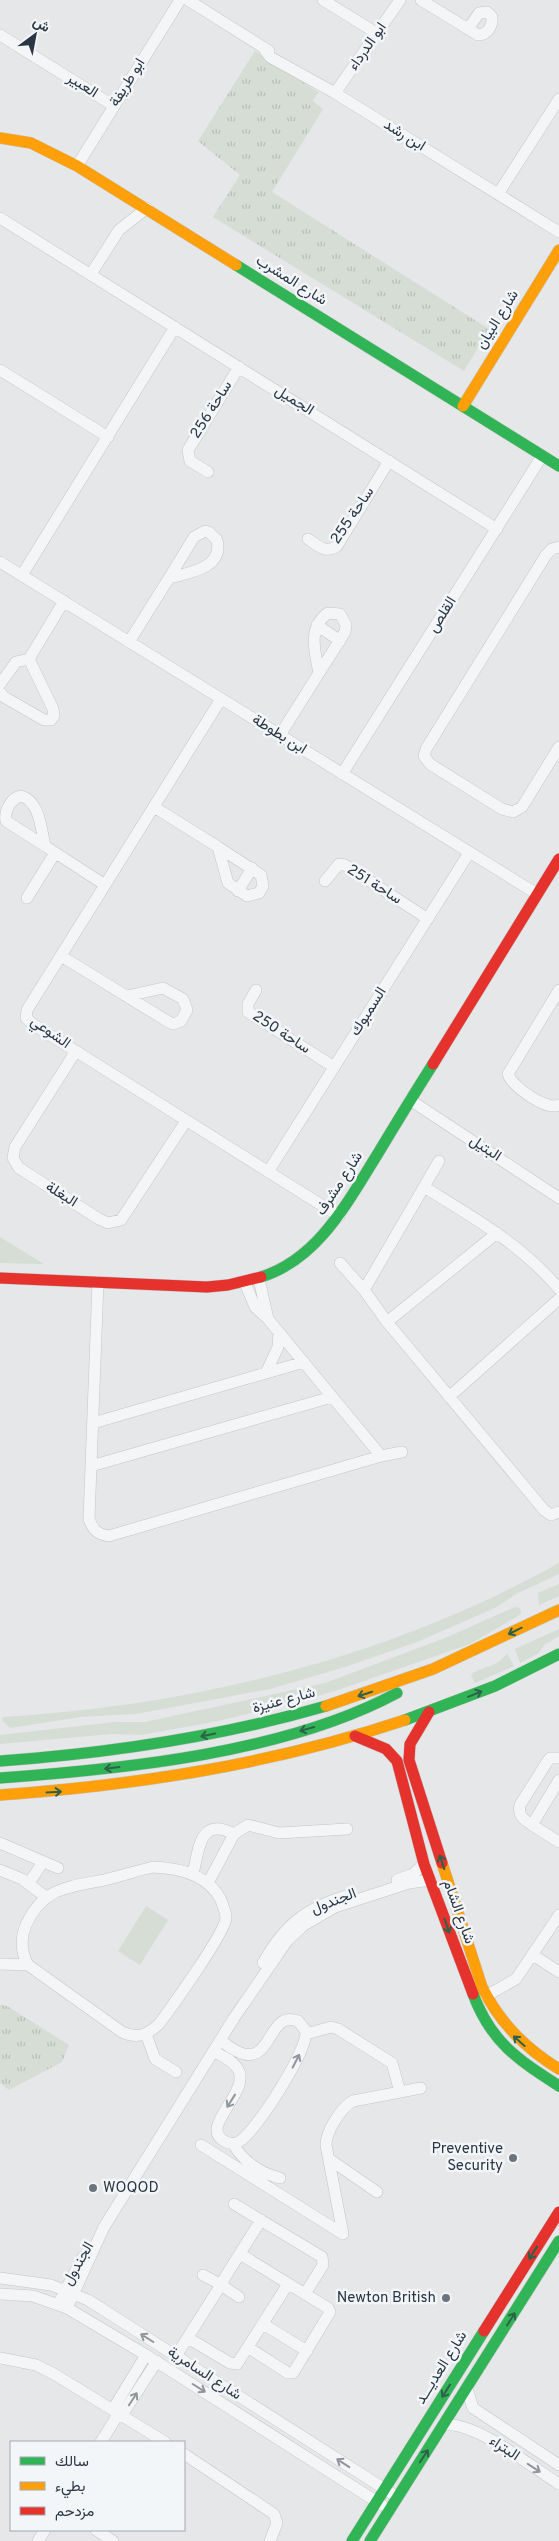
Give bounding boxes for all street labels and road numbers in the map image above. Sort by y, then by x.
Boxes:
street label: ابو الدرداء [345,19,391,75]
street label: ابو طريفة [106,55,150,111]
street label: العبير [62,69,101,103]
street label: ابن رشد [379,116,429,156]
street label: شارع المشرب [252,252,330,310]
street label: شارع البيان [472,287,524,353]
street label: ساحة 256 [187,377,237,442]
street label: الجميل [271,382,317,420]
street label: ساحة 255 [327,484,379,548]
street label: القلص [425,593,461,637]
street label: ابن بطوطة [248,711,310,759]
street label: ساحة 251 [343,861,405,909]
street label: السمبوك [347,984,391,1040]
street label: ساحة 250 [248,1007,314,1059]
street label: الشوعي [25,1012,74,1055]
street label: البتيل [465,1132,505,1166]
street label: شارع مشرف [312,1148,368,1219]
street label: البغلة [41,1178,81,1212]
street label: شارع عنيزة [251,1683,318,1718]
street label: شارع الشام [438,1877,478,1947]
street label: الجندول [309,1885,359,1919]
street label: الجندول [59,2239,99,2289]
street label: شارع العديـــد [412,2328,472,2408]
street label: شارع السامرية [163,2343,245,2405]
street label: البتراء [485,2432,523,2466]

